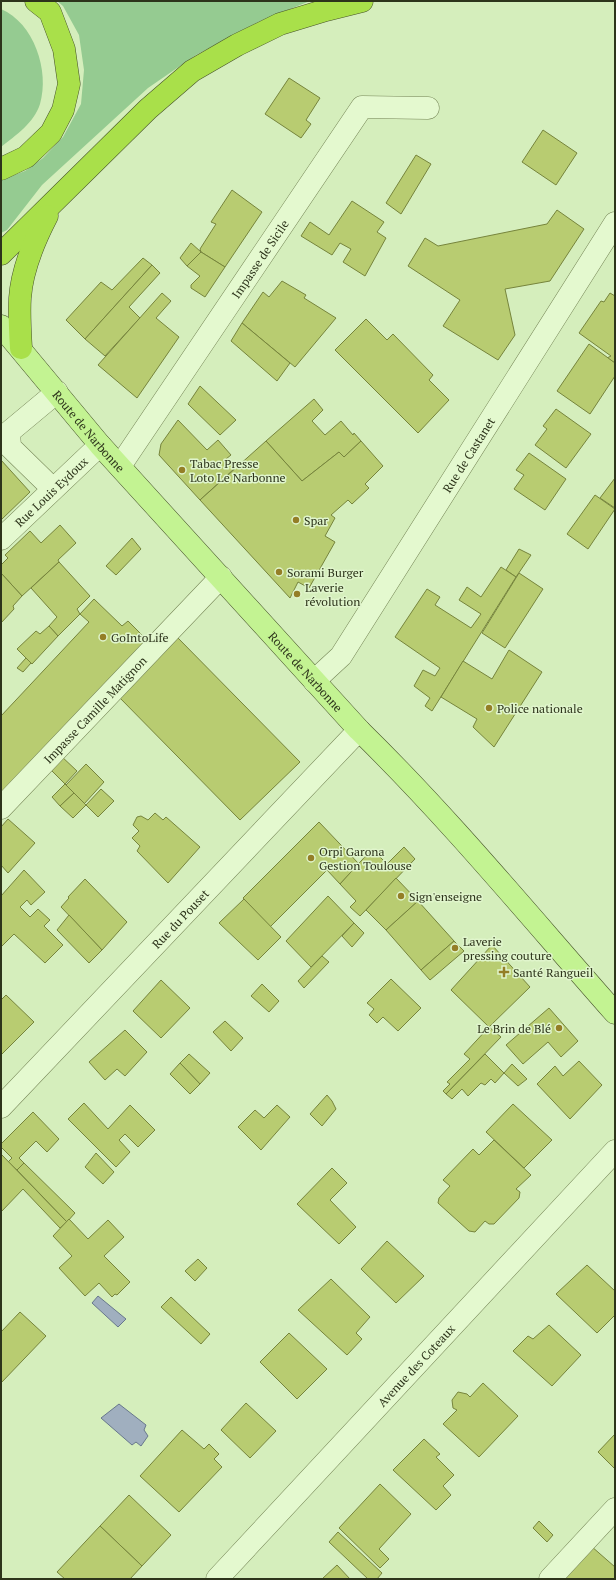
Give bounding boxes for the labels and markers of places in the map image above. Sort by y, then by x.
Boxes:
place label: Tabac Presse Loto Le Narbonne [190,456,286,485]
marker: Tabac Presse Loto Le Narbonne [177,465,187,475]
place label: Spar [304,513,328,528]
marker: Spar [291,515,301,525]
place label: Sorami Burger [287,565,364,580]
marker: Sorami Burger [274,567,284,577]
place label: Laverie révolution [305,580,360,609]
marker: Laverie révolution [292,589,302,599]
place label: GoIntoLife [111,630,168,645]
marker: GoIntoLife [98,632,108,642]
place label: Police nationale [497,701,583,716]
marker: Police nationale [484,703,494,713]
place label: Orpi Garona Gestion Toulouse [319,844,412,873]
marker: Orpi Garona Gestion Toulouse [306,853,316,863]
place label: Sign'enseigne [409,889,482,904]
marker: Sign'enseigne [396,891,406,901]
place label: Laverie pressing couture [463,934,552,963]
marker: Laverie pressing couture [450,943,460,953]
place label: Santé Rangueil [513,965,594,980]
marker: Santé Rangueil [498,966,510,978]
place label: Le Brin de Blé [477,1021,551,1036]
marker: Le Brin de Blé [554,1023,564,1033]

